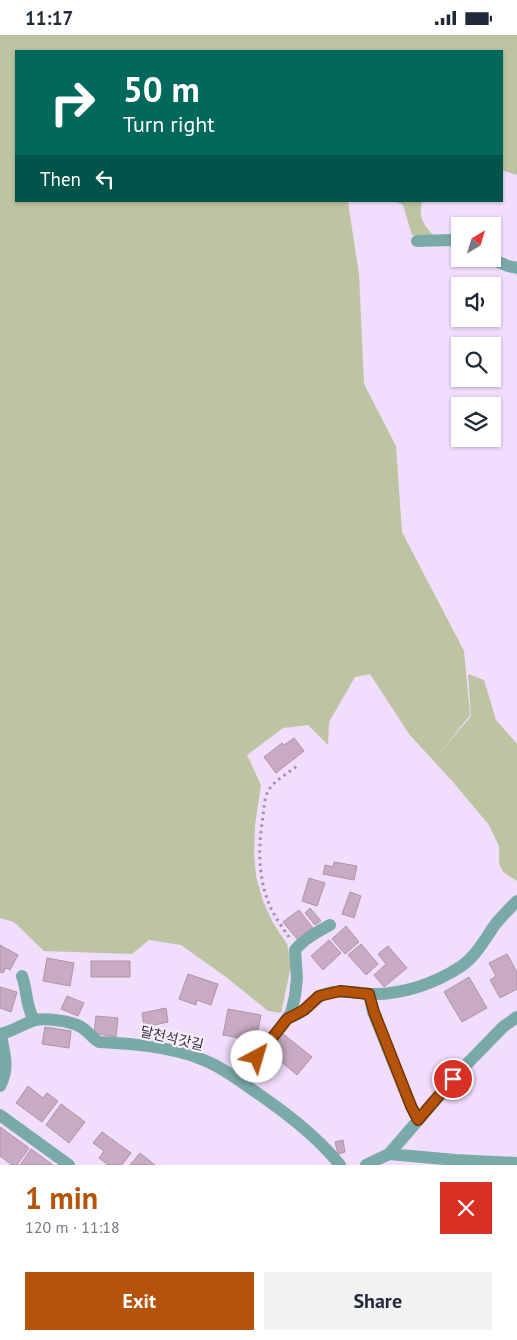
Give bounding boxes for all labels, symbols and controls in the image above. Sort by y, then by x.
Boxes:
text: 11:17 [25,6,73,30]
text: 50 m [123,66,200,112]
icon: right [40,70,105,135]
text: Turn right [123,110,215,138]
icon: left [91,165,119,193]
text: Then [40,167,81,191]
north arrow [451,217,501,267]
map controls [451,217,501,447]
button: sound [451,277,501,327]
button: search [451,337,501,387]
button: layers [451,397,501,447]
street label: 달천석갓길 [139,1022,205,1054]
position arrow [230,1030,282,1082]
pin [432,1058,474,1100]
icon: arrive [439,1065,467,1093]
text: 1 min [25,1178,98,1217]
button: close [440,1182,492,1234]
text: 120 m · 11:18 [25,1217,120,1237]
button: Exit [25,1272,254,1330]
button: Share [264,1272,492,1330]

